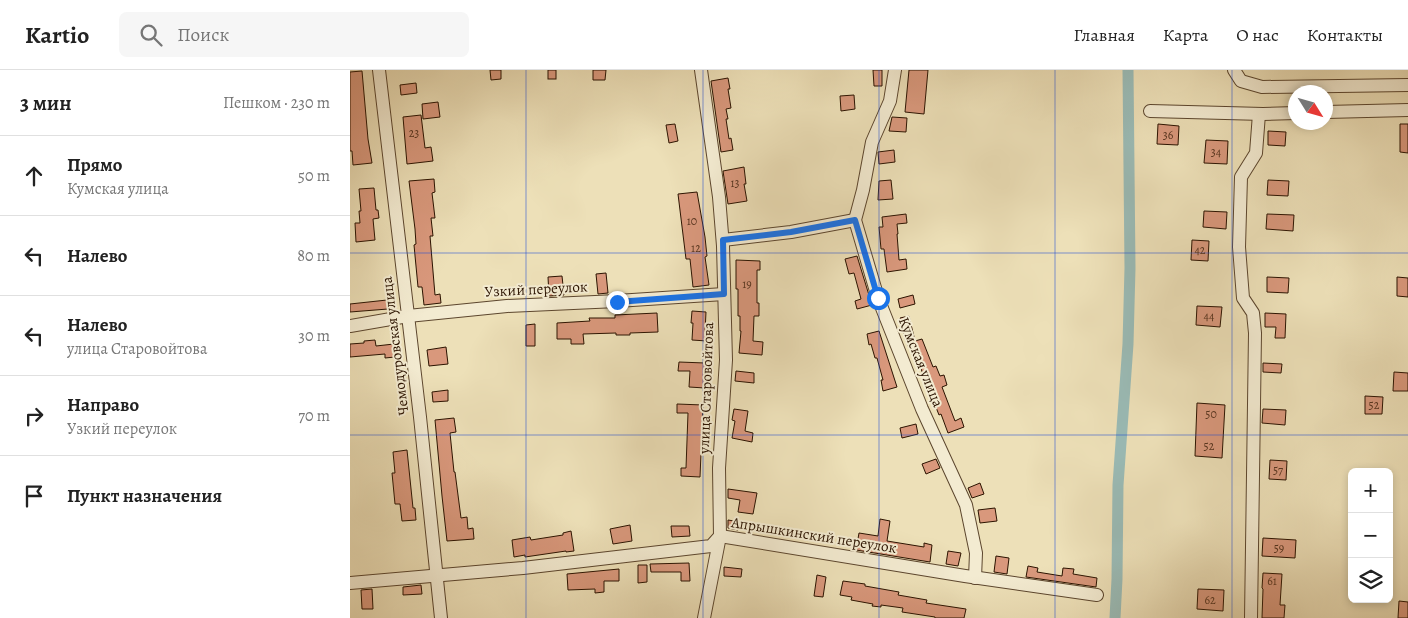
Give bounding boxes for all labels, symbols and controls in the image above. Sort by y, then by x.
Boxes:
search box [119,12,469,57]
text: Kartio [25,19,89,51]
icon: search [137,21,165,49]
text: Поиск [177,22,229,48]
text: Главная [1074,23,1135,47]
text: Карта [1163,23,1208,47]
text: О нас [1236,23,1279,47]
text: Контакты [1307,23,1383,47]
north arrow [1288,85,1333,130]
text: 3 мин [20,89,72,117]
text: Пешком · 230 m [223,92,330,114]
house number: 23 [409,125,419,141]
house number: 36 [1163,127,1174,143]
house number: 34 [1211,144,1222,160]
text: Прямо [67,152,122,178]
icon: ahead [20,162,48,190]
text: 50 m [298,165,330,187]
house number: 13 [730,175,740,191]
text: Кумская улица [67,178,169,200]
house number: 10 [687,213,697,229]
house number: 12 [691,240,701,256]
icon: left [20,242,48,270]
house number: 42 [1194,242,1206,258]
text: Налево [67,243,127,269]
text: 80 m [297,245,330,267]
street label: Чемодуровская улица [377,276,413,416]
street label: Узкий переулок [484,276,588,302]
house number: 19 [742,276,752,292]
route start [867,287,890,310]
route end [606,291,629,314]
house number: 44 [1204,308,1215,324]
text: Налево [67,312,127,338]
street label: Кумская улица [894,314,948,410]
icon: left [20,322,48,350]
street label: улица Старовойтова [694,322,718,455]
text: 30 m [298,325,330,347]
text: улица Старовойтова [67,338,207,360]
text: Направо [67,392,139,418]
house number: 52 [1369,397,1380,413]
icon: right [20,402,48,430]
text: 70 m [298,405,330,427]
house number: 50 [1205,406,1217,422]
text: Узкий переулок [67,418,177,440]
house number: 52 [1204,438,1215,454]
house number: 57 [1273,462,1284,478]
map controls [1348,468,1393,603]
button: + [1348,468,1393,513]
icon: arrive [20,482,48,510]
text: Пункт назначения [67,483,222,509]
street label: Апрышкинский переулок [729,512,898,558]
button: − [1348,513,1393,558]
house number: 59 [1274,540,1284,556]
button: layers [1348,558,1393,603]
house number: 61 [1267,573,1277,589]
house number: 62 [1204,592,1216,608]

